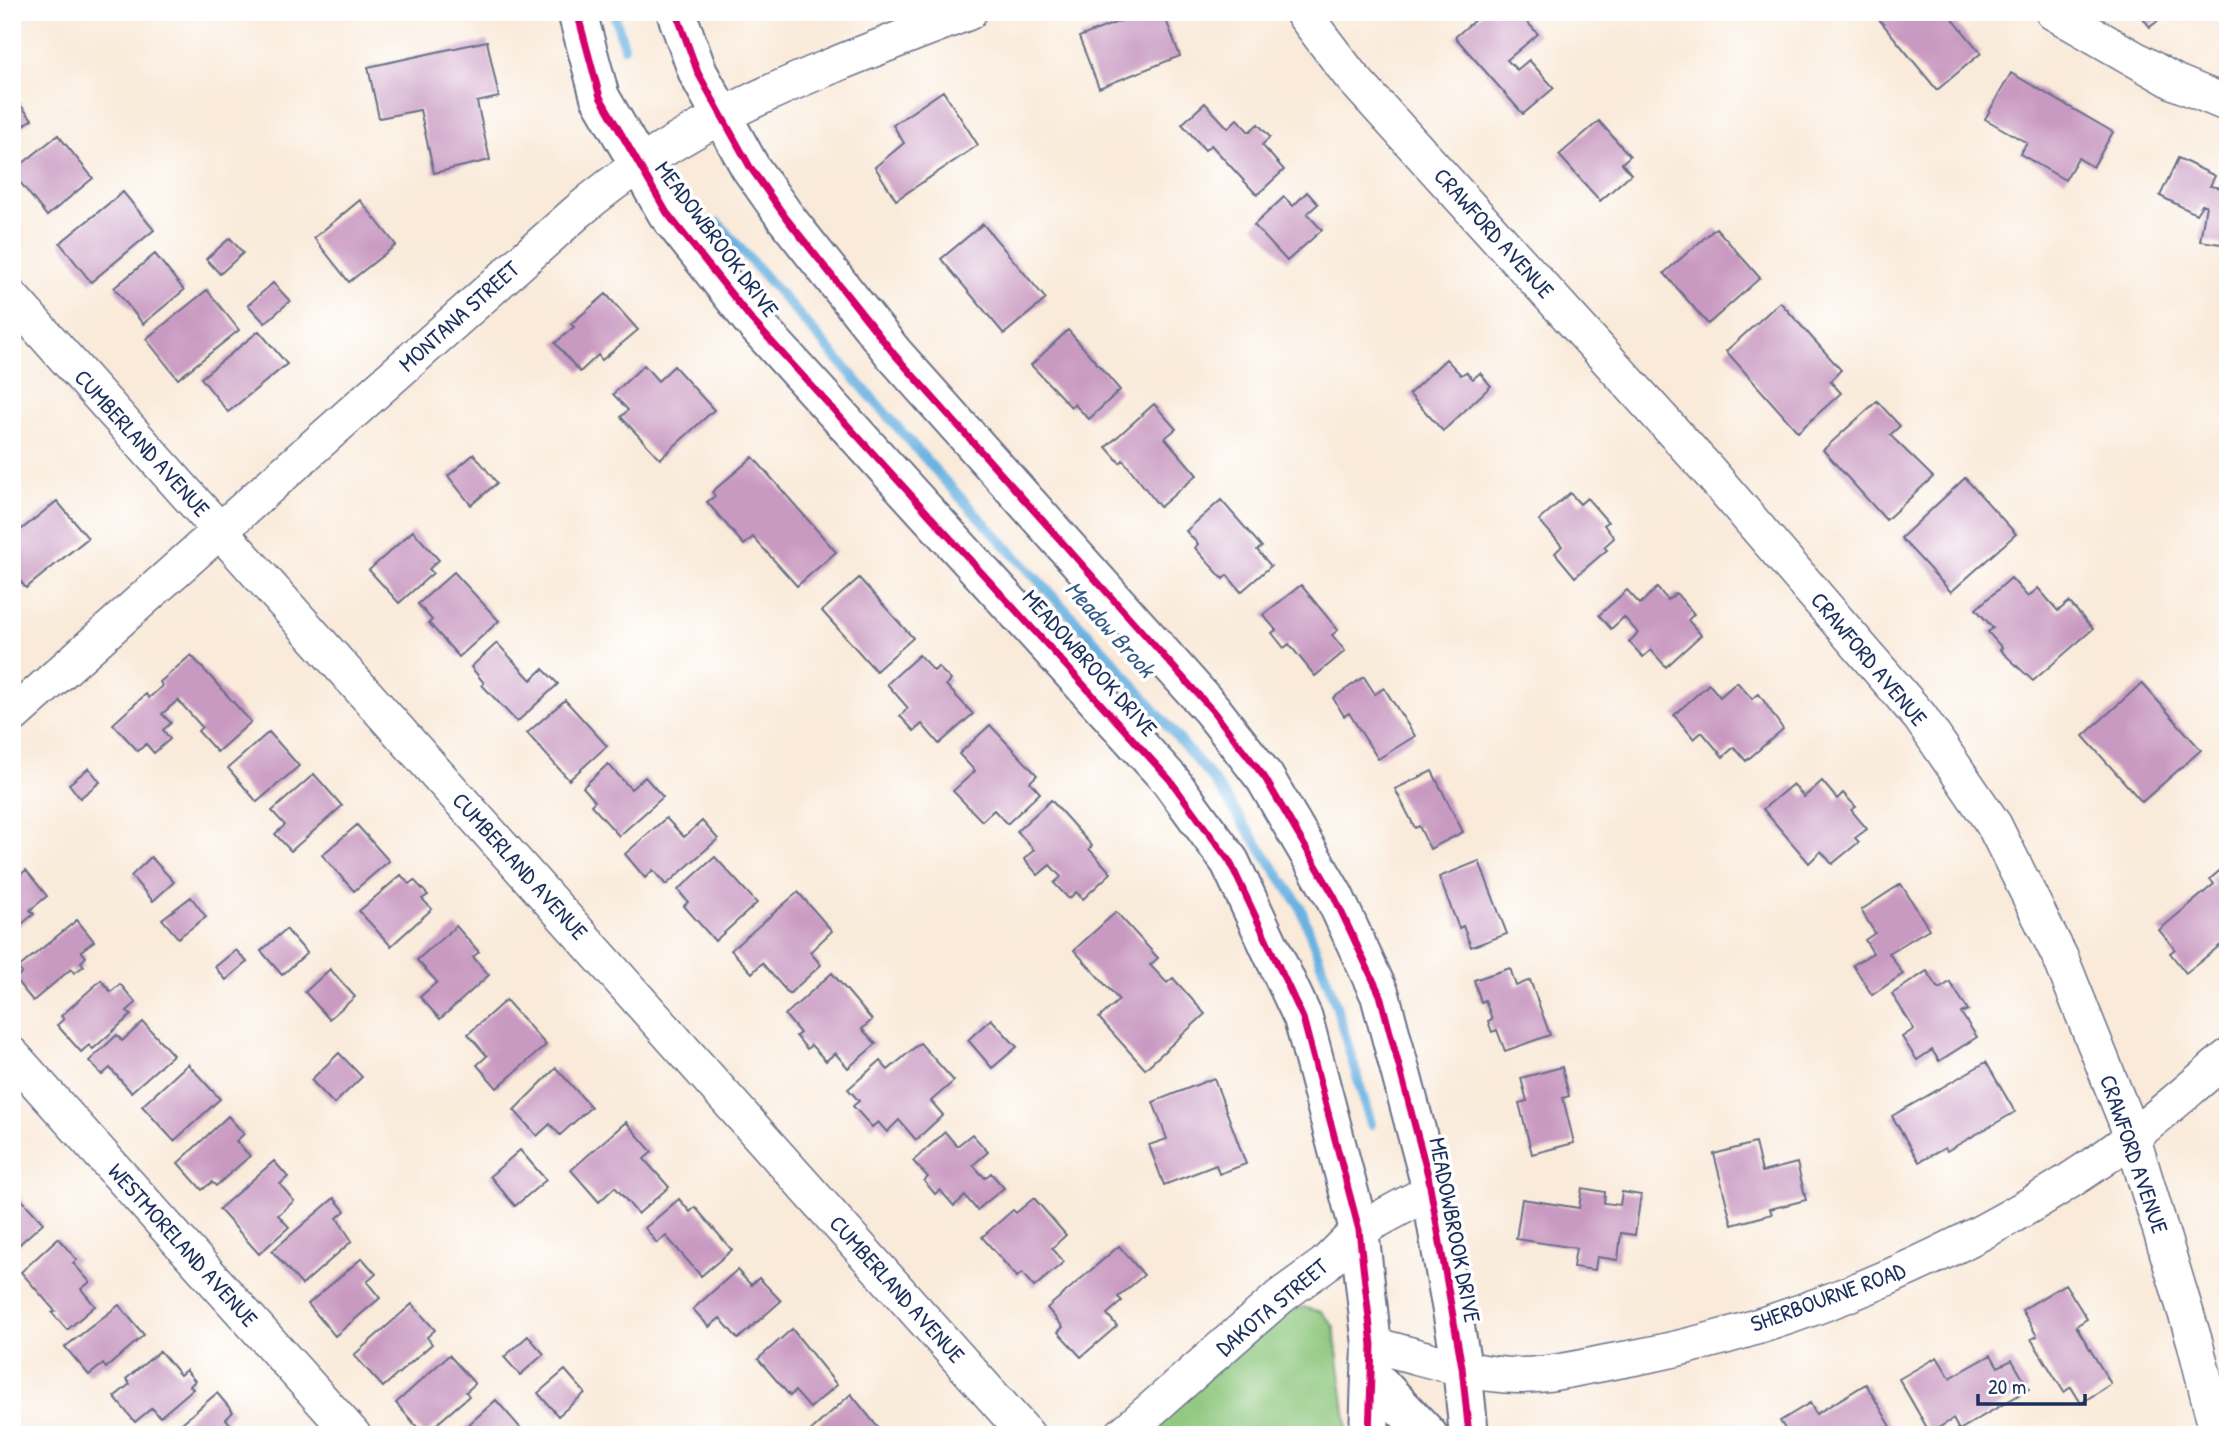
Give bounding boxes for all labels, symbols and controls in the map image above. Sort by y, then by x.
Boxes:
street label: MEADOWBROOK DRIVE [649,154,786,323]
street label: CRAWFORD AVENUE [1427,161,1561,305]
street label: MONTANA STREET [392,253,526,378]
street label: CUMBERLAND AVENUE [68,362,217,523]
water label: Meadow Brook [1059,573,1164,685]
street label: MEADOWBROOK DRIVE [1016,583,1165,743]
street label: CRAWFORD AVENUE [1804,585,1935,732]
street label: CUMBERLAND AVENUE [446,785,595,946]
street label: CRAWFORD AVENUE [2093,1070,2176,1237]
street label: MEADOWBROOK DRIVE [1422,1135,1489,1325]
street label: WESTMORELAND AVENUE [101,1156,265,1333]
street label: CUMBERLAND AVENUE [823,1208,972,1369]
street label: DAKOTA STREET [1209,1251,1334,1363]
street label: SHERBOURNE ROAD [1746,1254,1910,1339]
scale bar [1978,1363,2084,1407]
text: 20 m [1988,1372,2026,1401]

